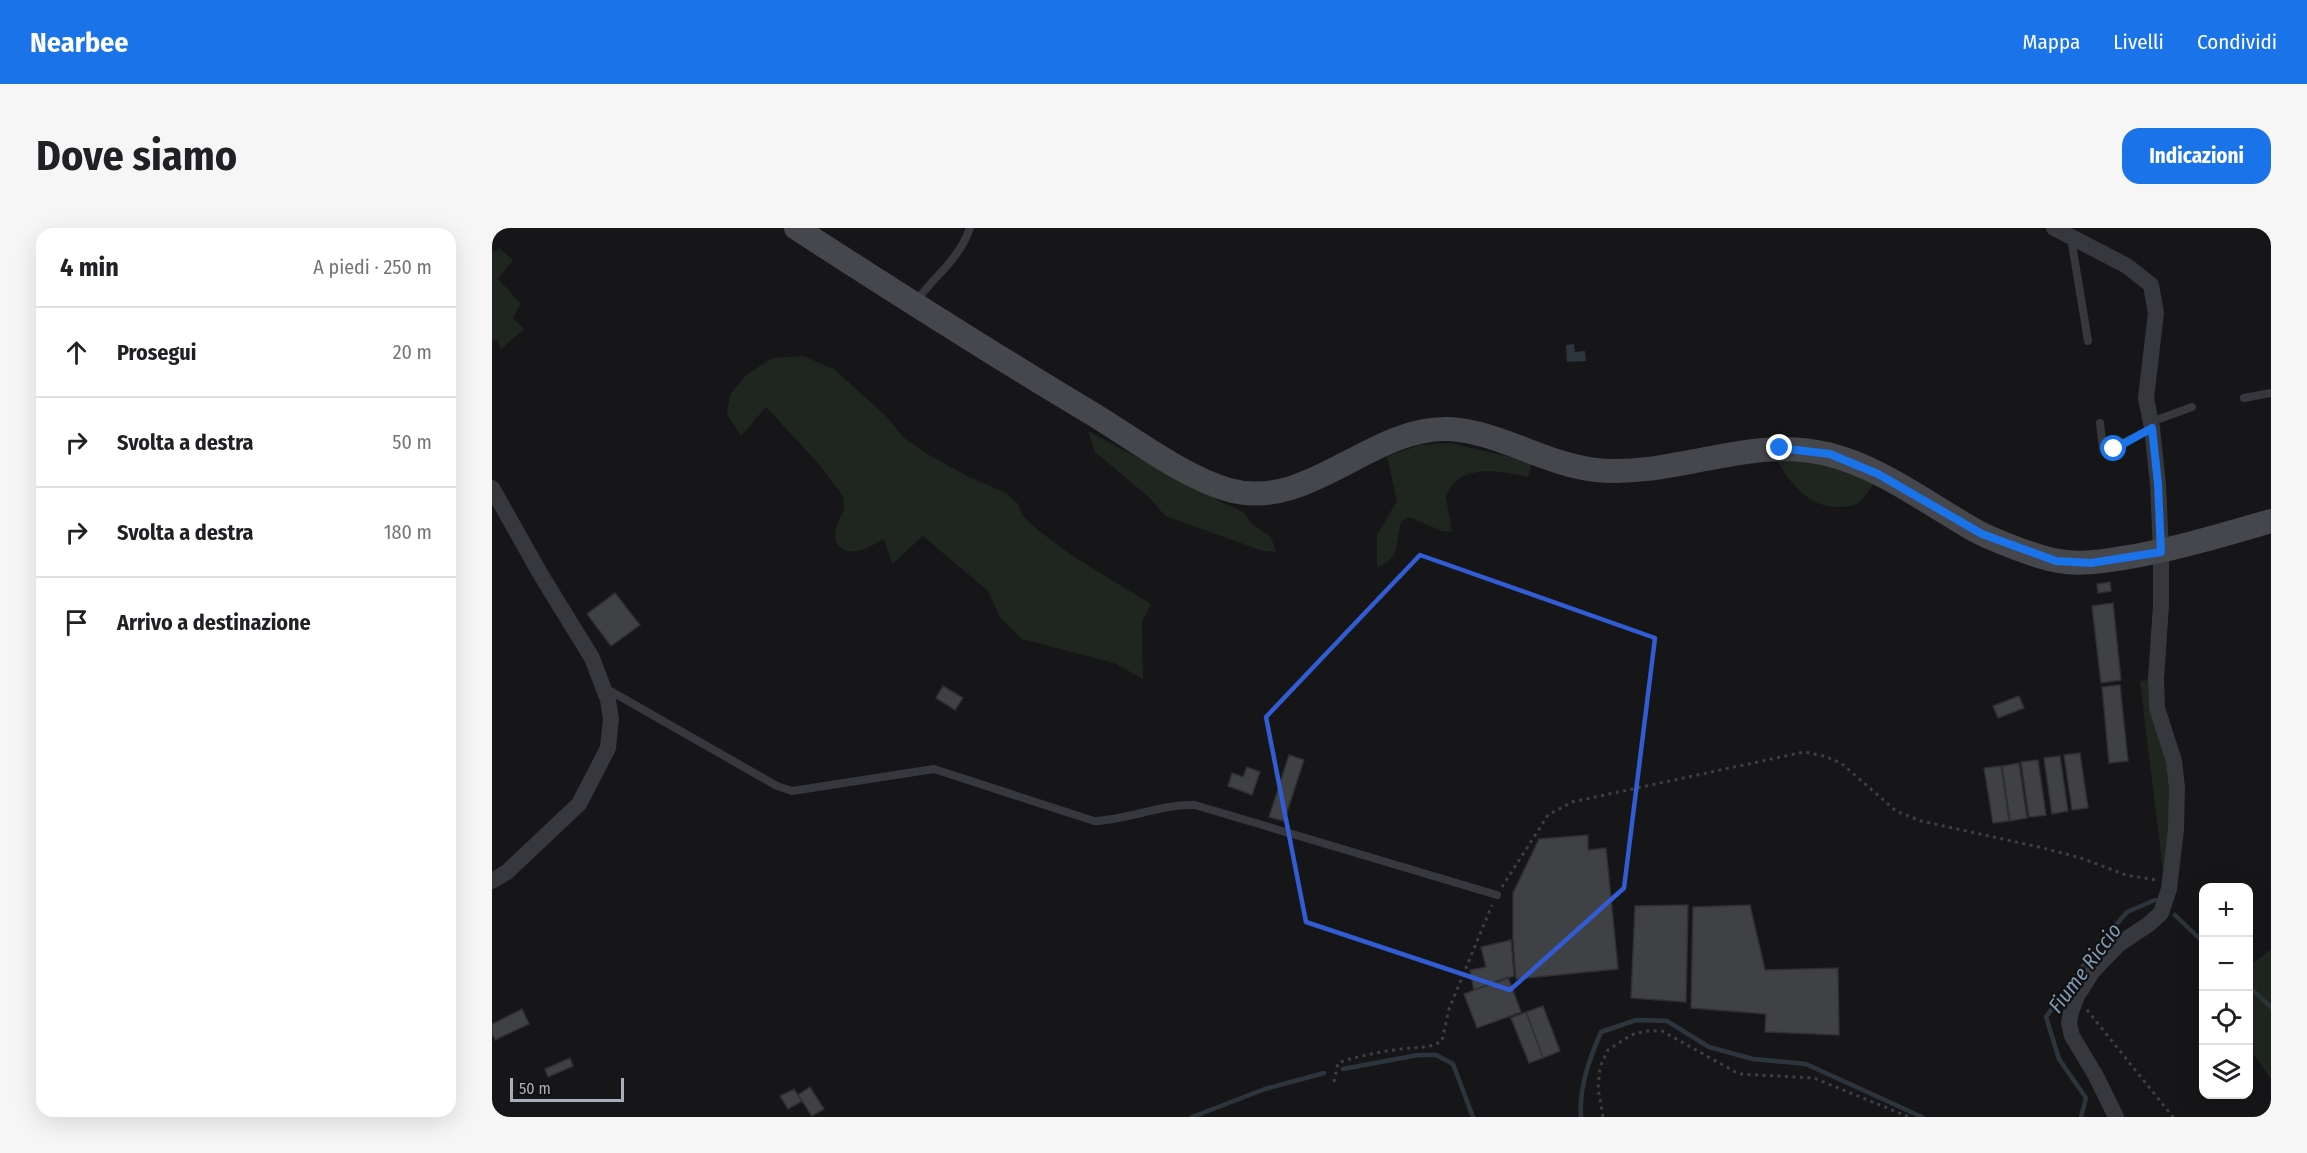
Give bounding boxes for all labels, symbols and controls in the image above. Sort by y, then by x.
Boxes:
text: Nearbee [30,26,129,59]
text: Mappa [2023,29,2080,55]
text: Livelli [2113,29,2164,55]
text: Condividi [2197,29,2277,55]
button: Indicazioni [2122,128,2271,184]
text: Dove siamo [36,131,237,181]
text: 4 min [60,252,119,283]
text: A piedi · 250 m [313,255,432,279]
icon: ahead [60,336,93,369]
text: Prosegui [117,339,196,366]
text: 20 m [393,340,432,364]
icon: right [60,426,93,459]
text: Svolta a destra [117,429,254,456]
text: 50 m [392,430,432,454]
route end [1766,434,1792,460]
route start [2100,435,2126,461]
icon: right [60,516,93,549]
text: Svolta a destra [117,519,254,546]
text: 180 m [384,520,432,544]
icon: arrive [60,606,93,639]
text: Arrivo a destinazione [117,609,311,636]
map controls [2199,883,2253,1099]
button: + [2199,883,2253,937]
water label: Fiume Riccio [2043,918,2127,1018]
button: − [2199,937,2253,991]
button: locate [2199,991,2253,1045]
button: layers [2199,1045,2253,1099]
scale bar [510,1075,624,1102]
text: 50 m [519,1079,551,1098]

